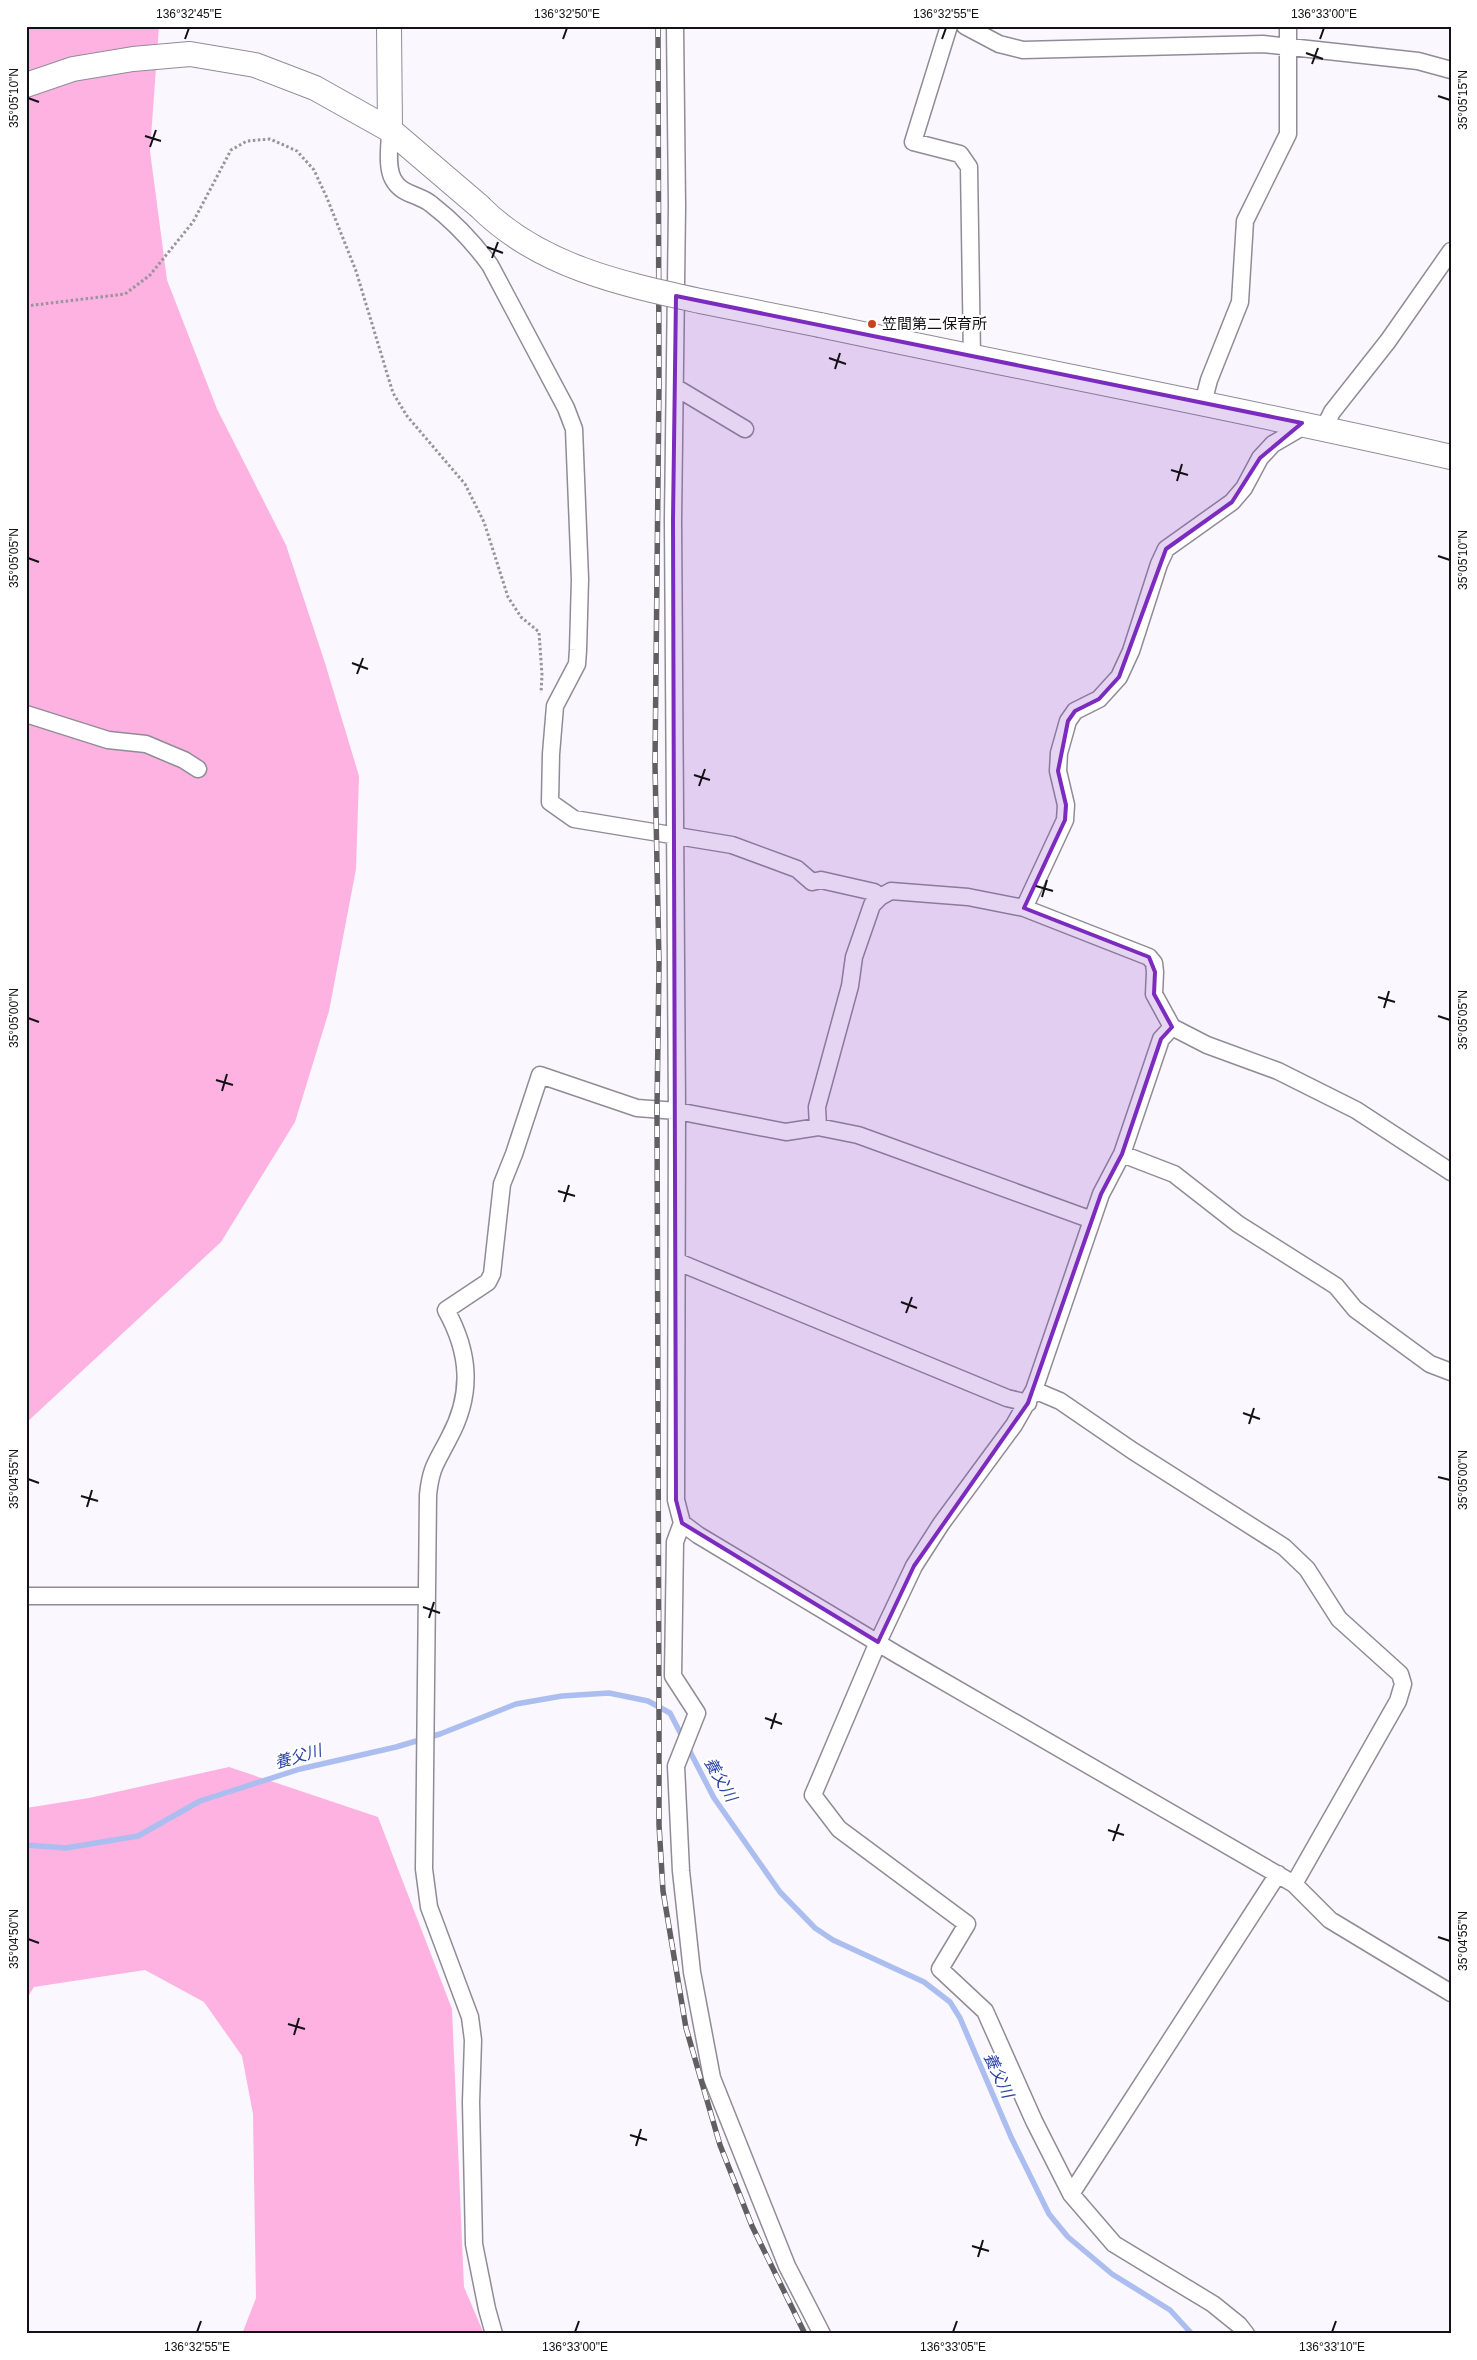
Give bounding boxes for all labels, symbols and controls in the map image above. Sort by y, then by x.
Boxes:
text: 136°32'45"E [156,7,222,21]
text: 136°32'50"E [534,7,600,21]
text: 136°32'55"E [913,7,979,21]
text: 136°33'00"E [1291,7,1357,21]
text: 35°05'10"N [7,68,21,128]
text: 35°05'15"N [1456,70,1470,130]
place label: 笠間第二保育所 [882,315,987,332]
marker: 笠間第二保育所 [866,318,878,330]
text: 35°05'05"N [7,528,21,588]
text: 35°05'10"N [1456,530,1470,590]
text: 35°05'00"N [7,988,21,1048]
text: 35°05'05"N [1456,990,1470,1050]
text: 35°04'55"N [7,1449,21,1509]
text: 35°05'00"N [1456,1450,1470,1510]
water label: 養父川 [273,1741,325,1771]
water label: 養父川 [701,1754,741,1806]
text: 35°04'50"N [7,1909,21,1969]
text: 35°04'55"N [1456,1911,1470,1971]
water label: 養父川 [981,2050,1017,2102]
text: 136°32'55"E [164,2340,230,2354]
text: 136°33'00"E [542,2340,608,2354]
text: 136°33'05"E [920,2340,986,2354]
text: 136°33'10"E [1299,2340,1365,2354]

